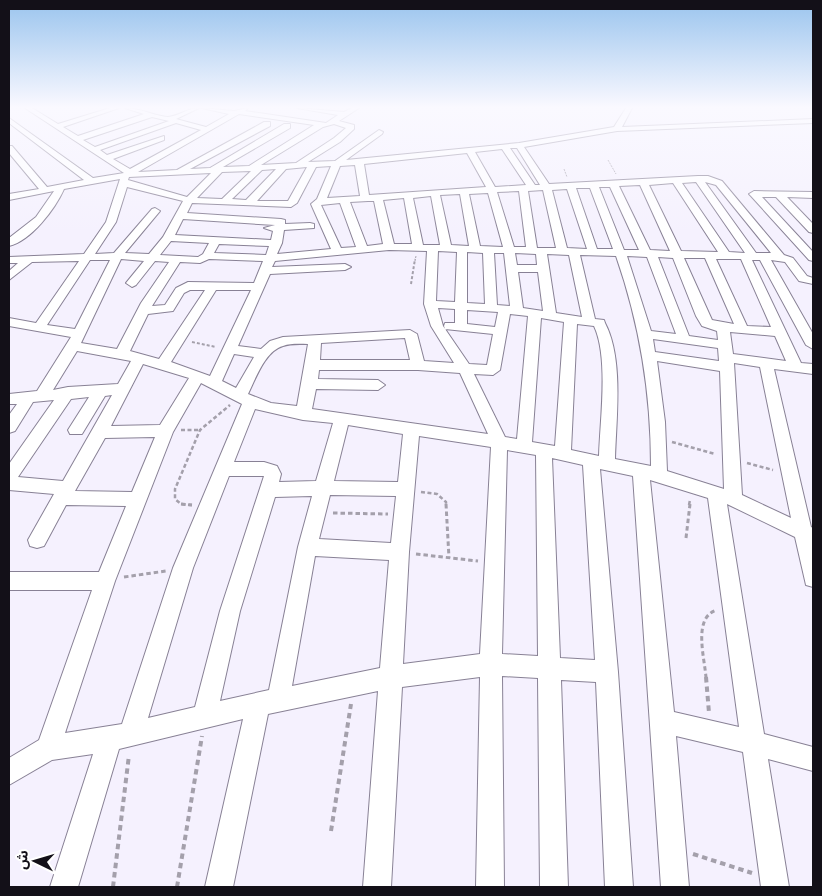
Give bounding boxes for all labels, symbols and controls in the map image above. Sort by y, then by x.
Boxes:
north arrow [10,836,60,886]
text: ش [12,850,32,870]

